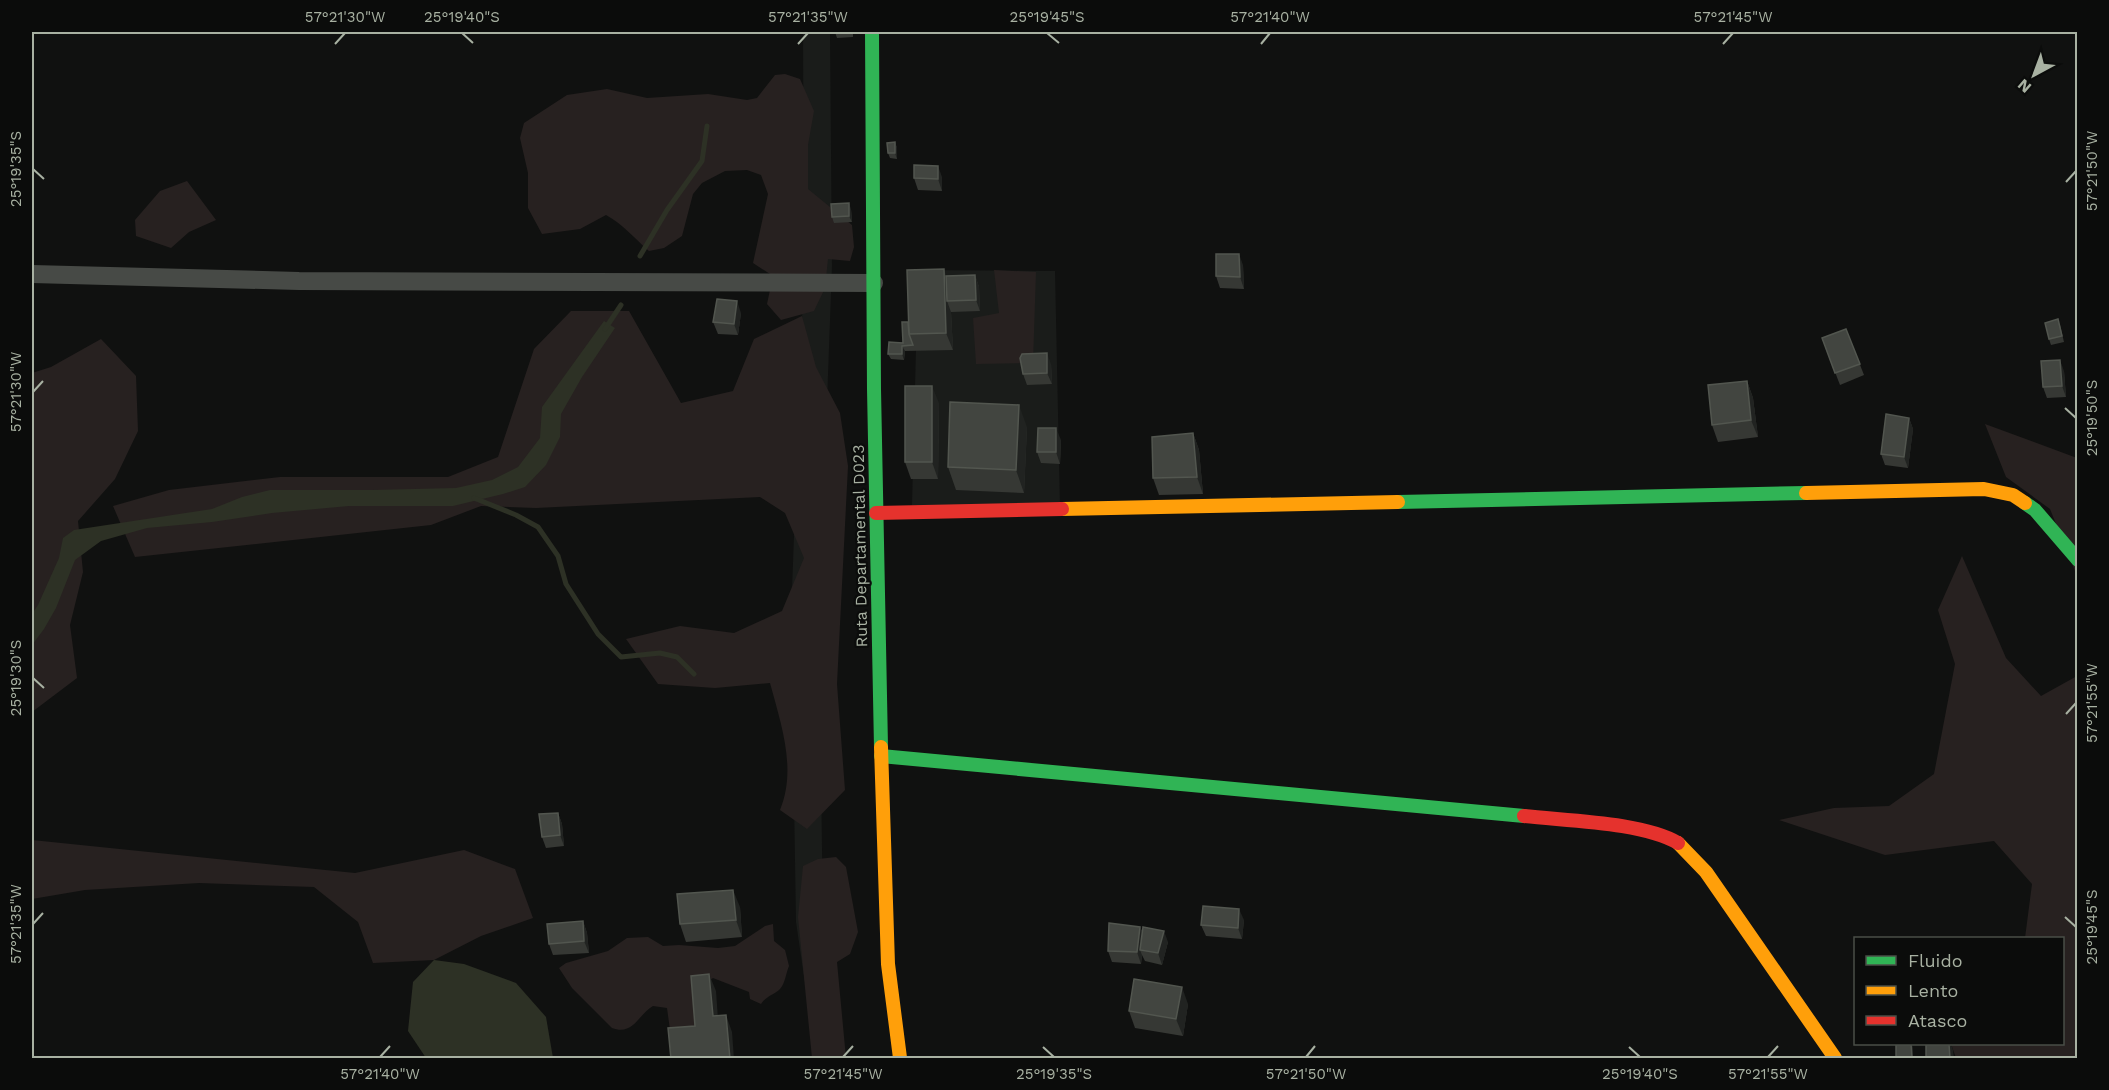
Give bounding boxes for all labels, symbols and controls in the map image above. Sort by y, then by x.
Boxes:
text: 57°21'30"W [305,8,385,26]
text: 25°19'40"S [424,8,500,26]
text: 57°21'35"W [768,8,848,26]
text: 25°19'45"S [1009,8,1085,26]
text: 57°21'40"W [1230,8,1310,26]
text: 57°21'45"W [1693,8,1773,26]
north arrow [2004,45,2064,105]
text: N [2014,75,2035,97]
text: 25°19'35"S [7,131,25,207]
text: 57°21'50"W [2083,131,2101,211]
text: 57°21'30"W [7,352,25,432]
text: 25°19'50"S [2083,380,2101,456]
street label: Ruta Departamental D023 [849,444,871,648]
text: 25°19'30"S [7,640,25,716]
text: 57°21'55"W [2083,663,2101,743]
text: 57°21'35"W [7,884,25,964]
text: 25°19'45"S [2083,889,2101,965]
legend [1854,937,2064,1045]
text: Fluido [1908,950,1962,971]
text: Lento [1908,980,1958,1001]
text: Atasco [1908,1010,1967,1031]
text: 57°21'40"W [340,1065,420,1083]
text: 57°21'45"W [803,1065,883,1083]
text: 25°19'35"S [1016,1065,1092,1083]
text: 57°21'50"W [1266,1065,1346,1083]
text: 25°19'40"S [1602,1065,1678,1083]
text: 57°21'55"W [1728,1065,1808,1083]

